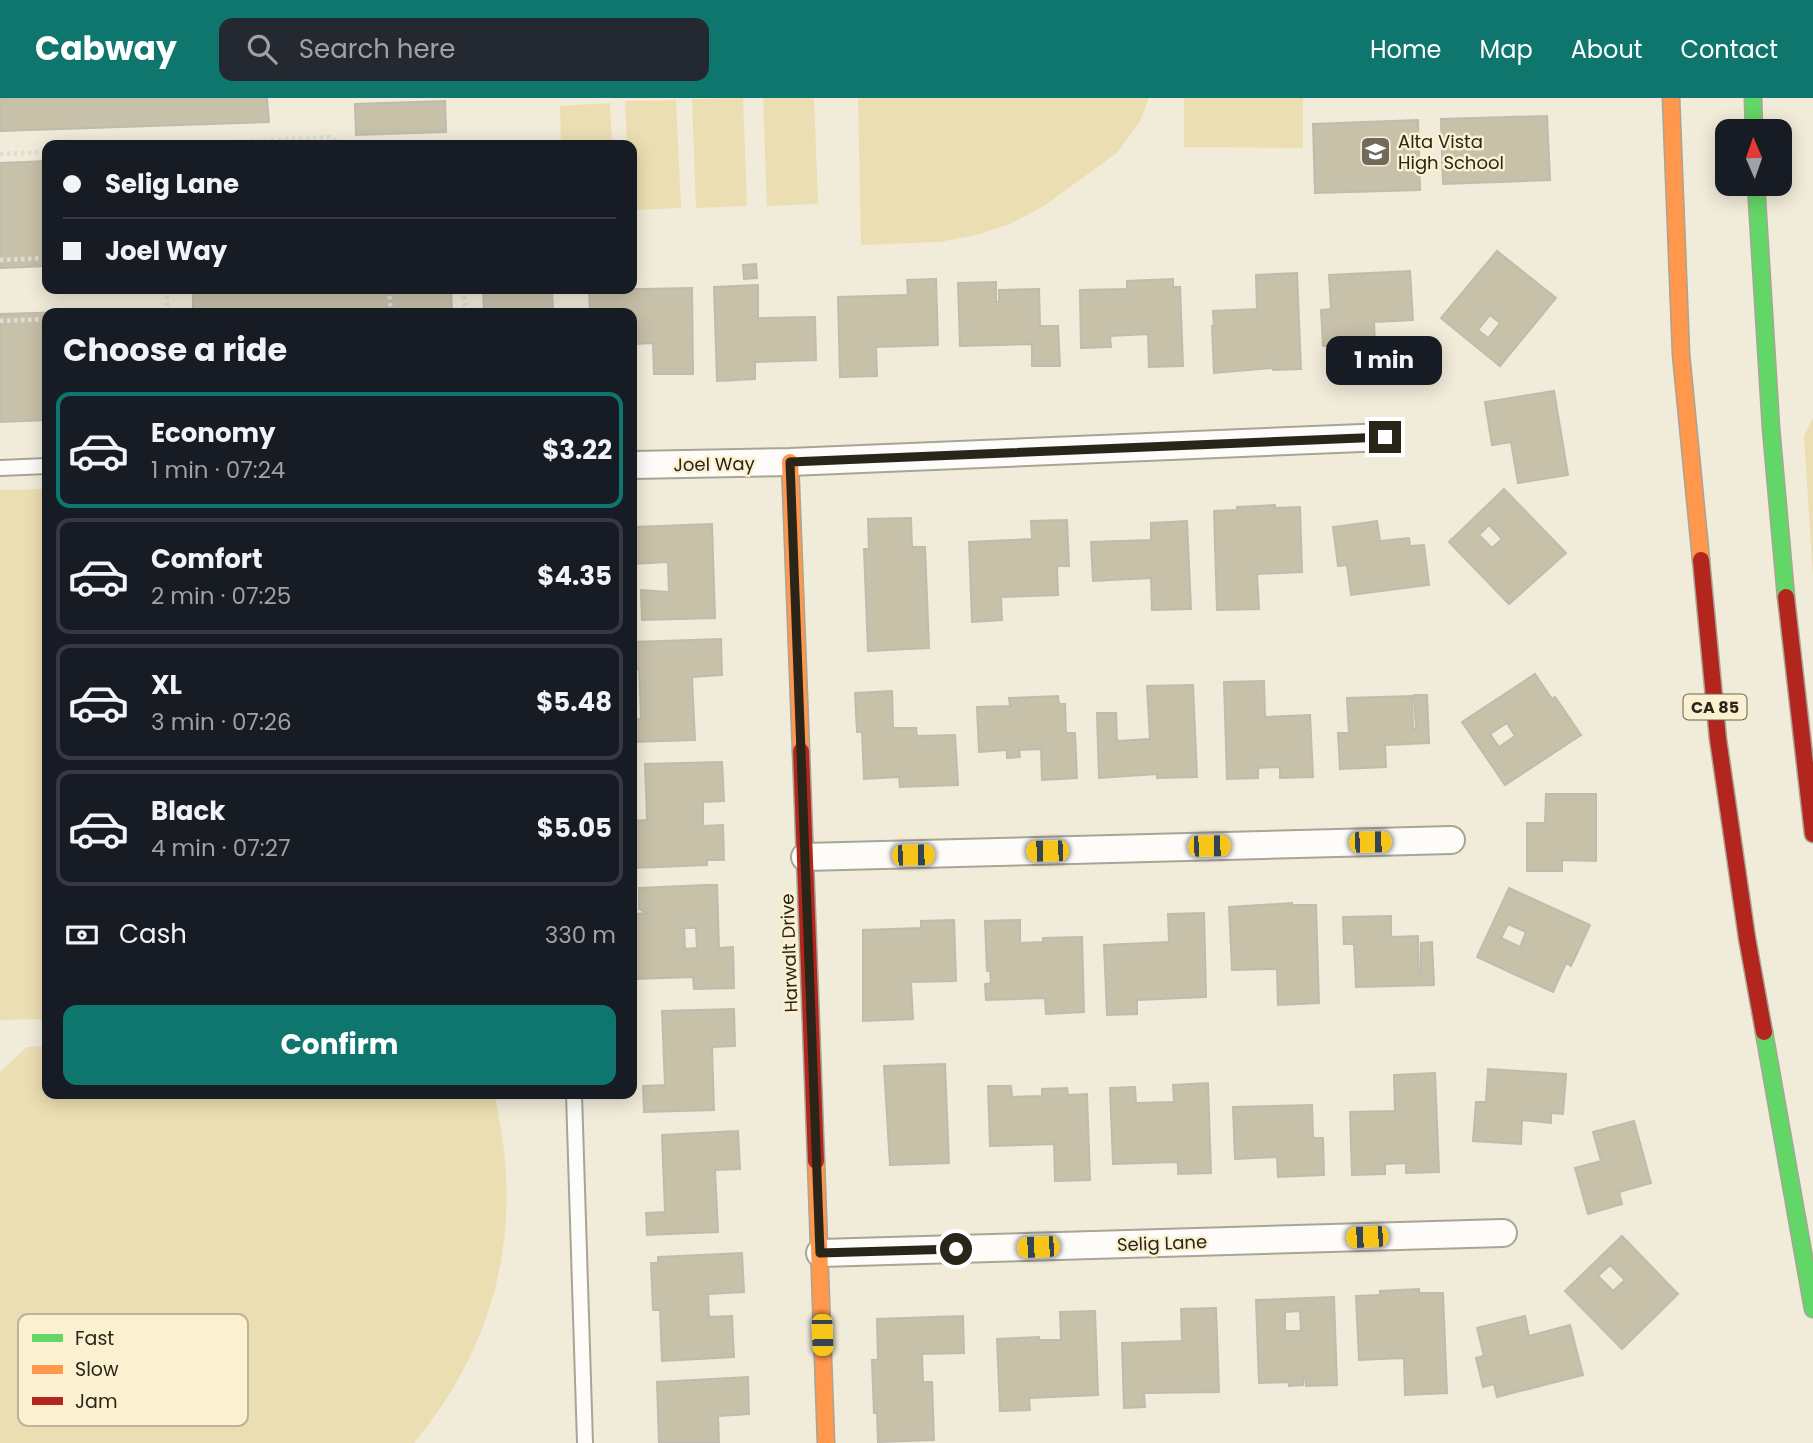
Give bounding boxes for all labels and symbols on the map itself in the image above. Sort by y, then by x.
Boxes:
north arrow [1715,119,1792,196]
place label: Alta Vista High School [1398,129,1504,175]
school or university icon: Alta Vista High School [1358,134,1392,168]
callout: 1 min [1327,336,1443,384]
route end [1369,421,1401,453]
street label: Joel Way [673,451,755,477]
road number: CA 85 [1684,694,1746,720]
car [1349,831,1392,853]
car [1188,835,1231,857]
car [1026,840,1069,862]
car [892,844,935,866]
street label: Harwalt Drive [774,893,804,1013]
car [1346,1226,1389,1248]
street label: Selig Lane [1116,1229,1208,1257]
route start [940,1233,972,1265]
car [1017,1236,1060,1258]
legend [18,1314,248,1426]
car [811,1314,834,1356]
text: Fast [75,1325,114,1352]
text: Slow [75,1356,119,1383]
text: Jam [75,1388,117,1415]

